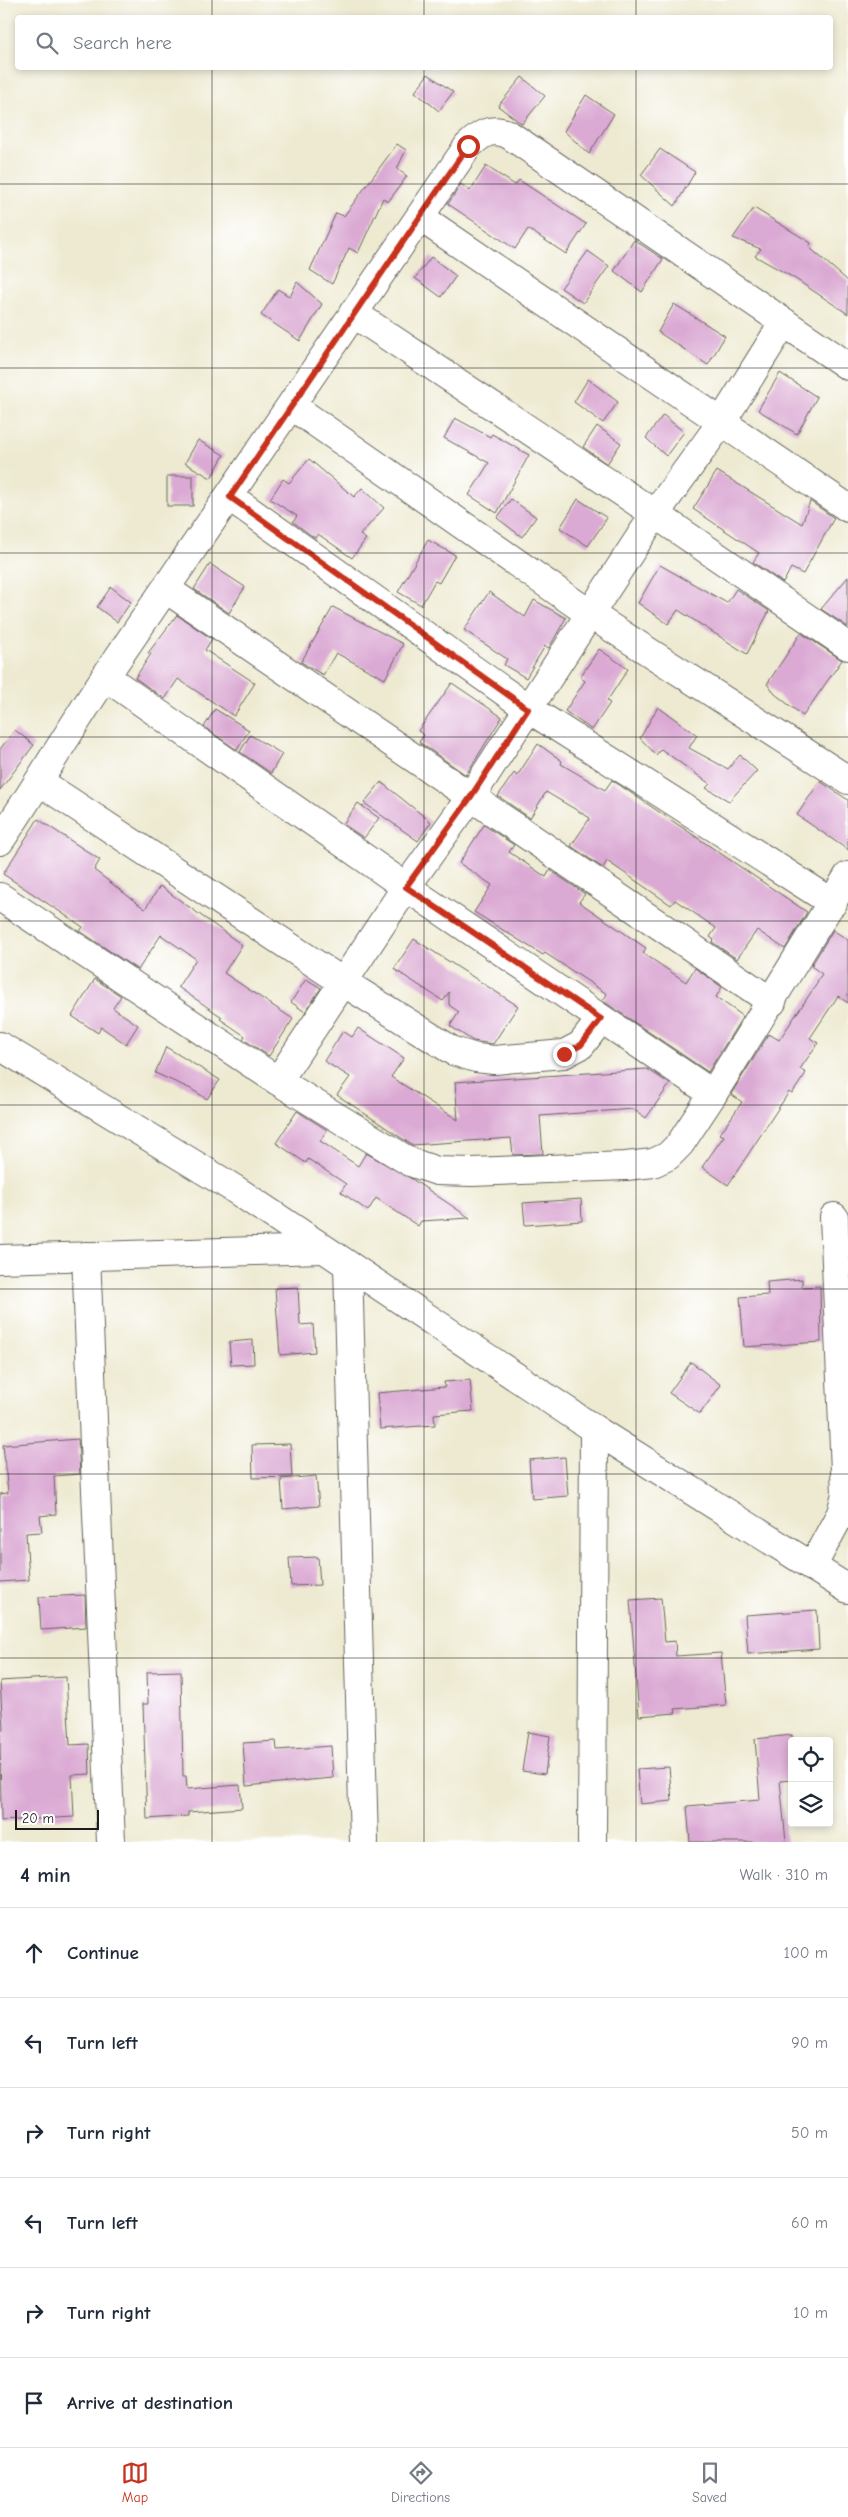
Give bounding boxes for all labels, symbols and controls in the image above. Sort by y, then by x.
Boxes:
search box [15,15,833,70]
icon: search [33,29,61,57]
text: Search here [73,32,172,54]
route start [457,135,480,158]
route end [553,1043,576,1066]
map controls [788,1737,833,1827]
button: locate [788,1737,833,1782]
button: layers [788,1782,833,1827]
scale bar [15,1807,99,1830]
text: 20 m [22,1810,54,1827]
text: 4 min [20,1863,71,1887]
text: Walk · 310 m [739,1866,828,1884]
icon: ahead [20,1939,48,1967]
text: Continue [67,1942,139,1964]
text: 100 m [784,1944,828,1962]
icon: left [20,2029,48,2057]
text: Turn left [67,2032,138,2054]
text: 90 m [791,2034,828,2052]
icon: right [20,2119,48,2147]
text: Turn right [67,2122,151,2144]
text: 50 m [791,2124,828,2142]
icon: left [20,2209,48,2237]
text: Turn left [67,2212,138,2234]
text: 60 m [791,2214,828,2232]
icon: right [20,2299,48,2327]
text: Turn right [67,2302,151,2324]
text: 10 m [793,2304,828,2322]
icon: arrive [20,2389,48,2417]
text: Arrive at destination [67,2392,233,2414]
tab: Map [121,2459,149,2506]
tab: Directions [391,2459,450,2506]
tab: Saved [692,2459,727,2506]

